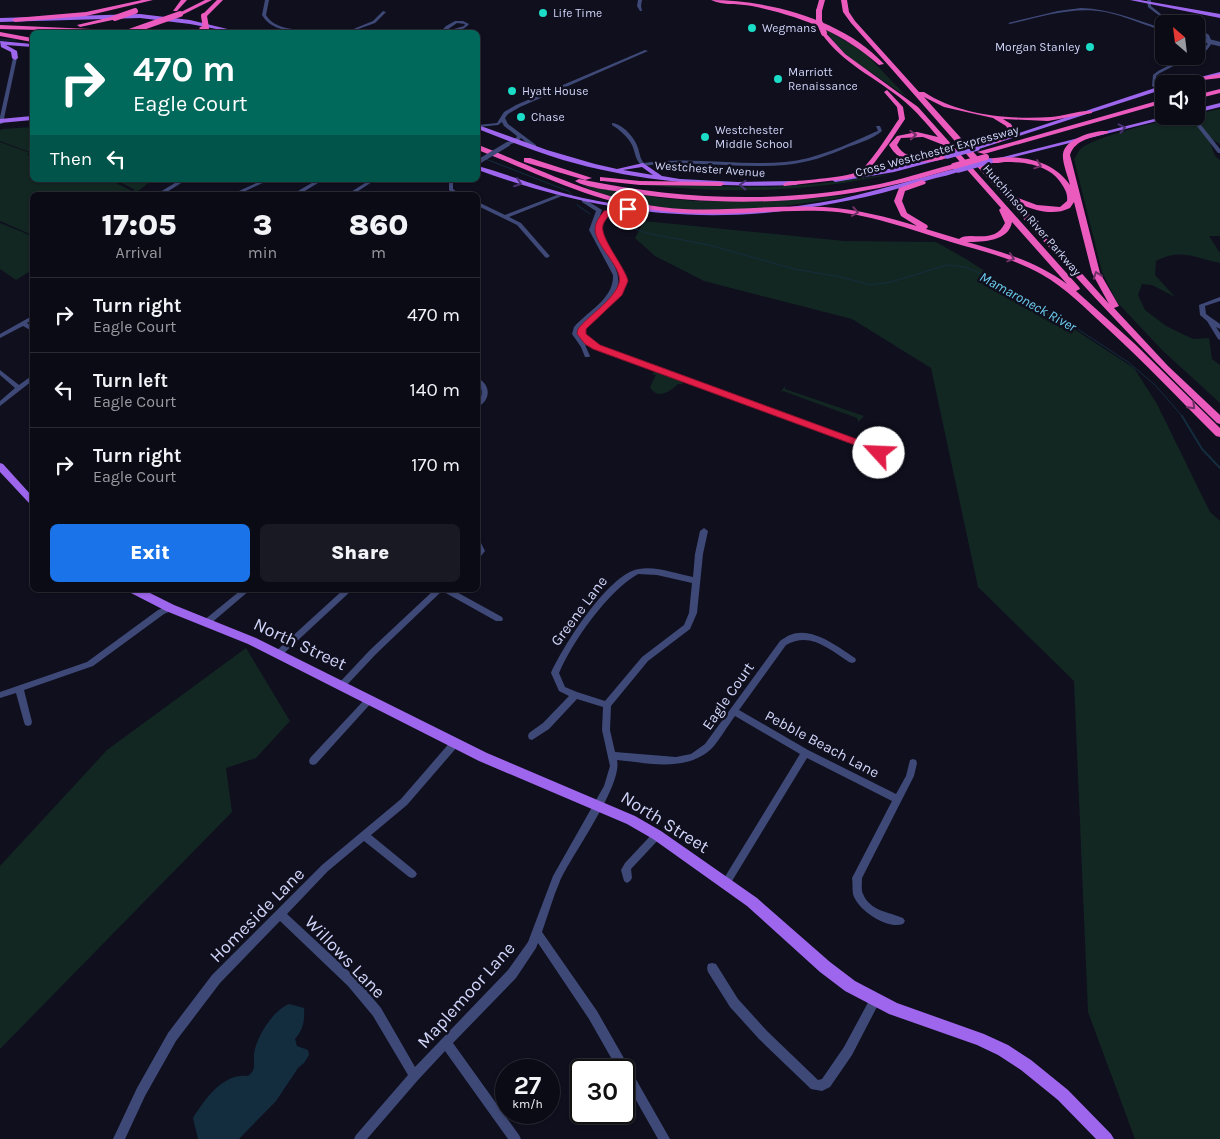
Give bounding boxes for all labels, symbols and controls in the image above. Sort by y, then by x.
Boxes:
place label: Life Time [553,6,602,20]
marker: Life Time [537,7,549,19]
north arrow [1155,15,1205,65]
map controls [1155,15,1205,125]
place label: Wegmans [762,21,817,35]
marker: Wegmans [746,22,758,34]
place label: Morgan Stanley [995,40,1080,54]
marker: Morgan Stanley [1084,41,1096,53]
text: 470 m [133,49,235,90]
icon: right [50,50,115,115]
place label: Marriott Renaissance [788,65,858,93]
marker: Marriott Renaissance [772,73,784,85]
button: sound [1155,75,1205,125]
place label: Hyatt House [522,84,588,98]
marker: Hyatt House [506,85,518,97]
text: Eagle Court [133,91,248,117]
place label: Chase [531,110,565,124]
marker: Chase [515,111,527,123]
street label: Cross Westchester Expressway [854,122,1021,180]
place label: Westchester Middle School [715,123,793,151]
one-way arrow [1117,123,1126,134]
one-way arrow [909,130,917,141]
marker: Westchester Middle School [699,131,711,143]
icon: left [102,145,130,173]
text: Then [50,148,92,170]
street label: Westchester Avenue [654,158,766,180]
one-way arrow [1033,159,1041,169]
street label: Hutchinson River Parkway [980,162,1084,279]
one-way arrow [513,177,522,187]
one-way arrow [739,179,747,190]
pin [607,188,649,230]
icon: arrive [614,195,642,223]
text: 17:05 [101,207,176,243]
text: 3 [253,207,272,243]
text: 860 [349,207,409,243]
one-way arrow [850,207,859,217]
text: Arrival [115,243,162,262]
text: min [248,243,277,262]
text: m [371,243,386,262]
one-way arrow [1006,252,1015,262]
water label: Mamaroneck River [977,268,1080,336]
one-way arrow [1093,271,1103,279]
text: Turn right [93,295,182,317]
icon: right [50,301,78,329]
text: 470 m [407,304,460,326]
text: Eagle Court [93,317,176,336]
text: Turn left [93,370,168,392]
icon: left [50,376,78,404]
text: 140 m [410,379,460,401]
text: Eagle Court [93,392,176,411]
one-way arrow [1186,401,1195,410]
position arrow [852,426,904,478]
text: Turn right [93,445,182,467]
icon: right [50,451,78,479]
text: 170 m [411,454,460,476]
text: Eagle Court [93,467,176,486]
button: Exit [50,524,250,582]
button: Share [260,524,460,582]
street label: Greene Lane [547,573,611,649]
street label: North Street [250,613,350,675]
street label: Eagle Court [698,659,758,733]
street label: Pebble Beach Lane [762,706,882,782]
street label: North Street [617,786,713,858]
street label: Homeside Lane [205,863,309,967]
street label: Willows Lane [300,911,390,1003]
street label: Maplemoor Lane [412,937,520,1053]
speed limit sign: 30 [570,1059,635,1124]
text: 27 [514,1071,541,1100]
text: km/h [512,1097,543,1111]

